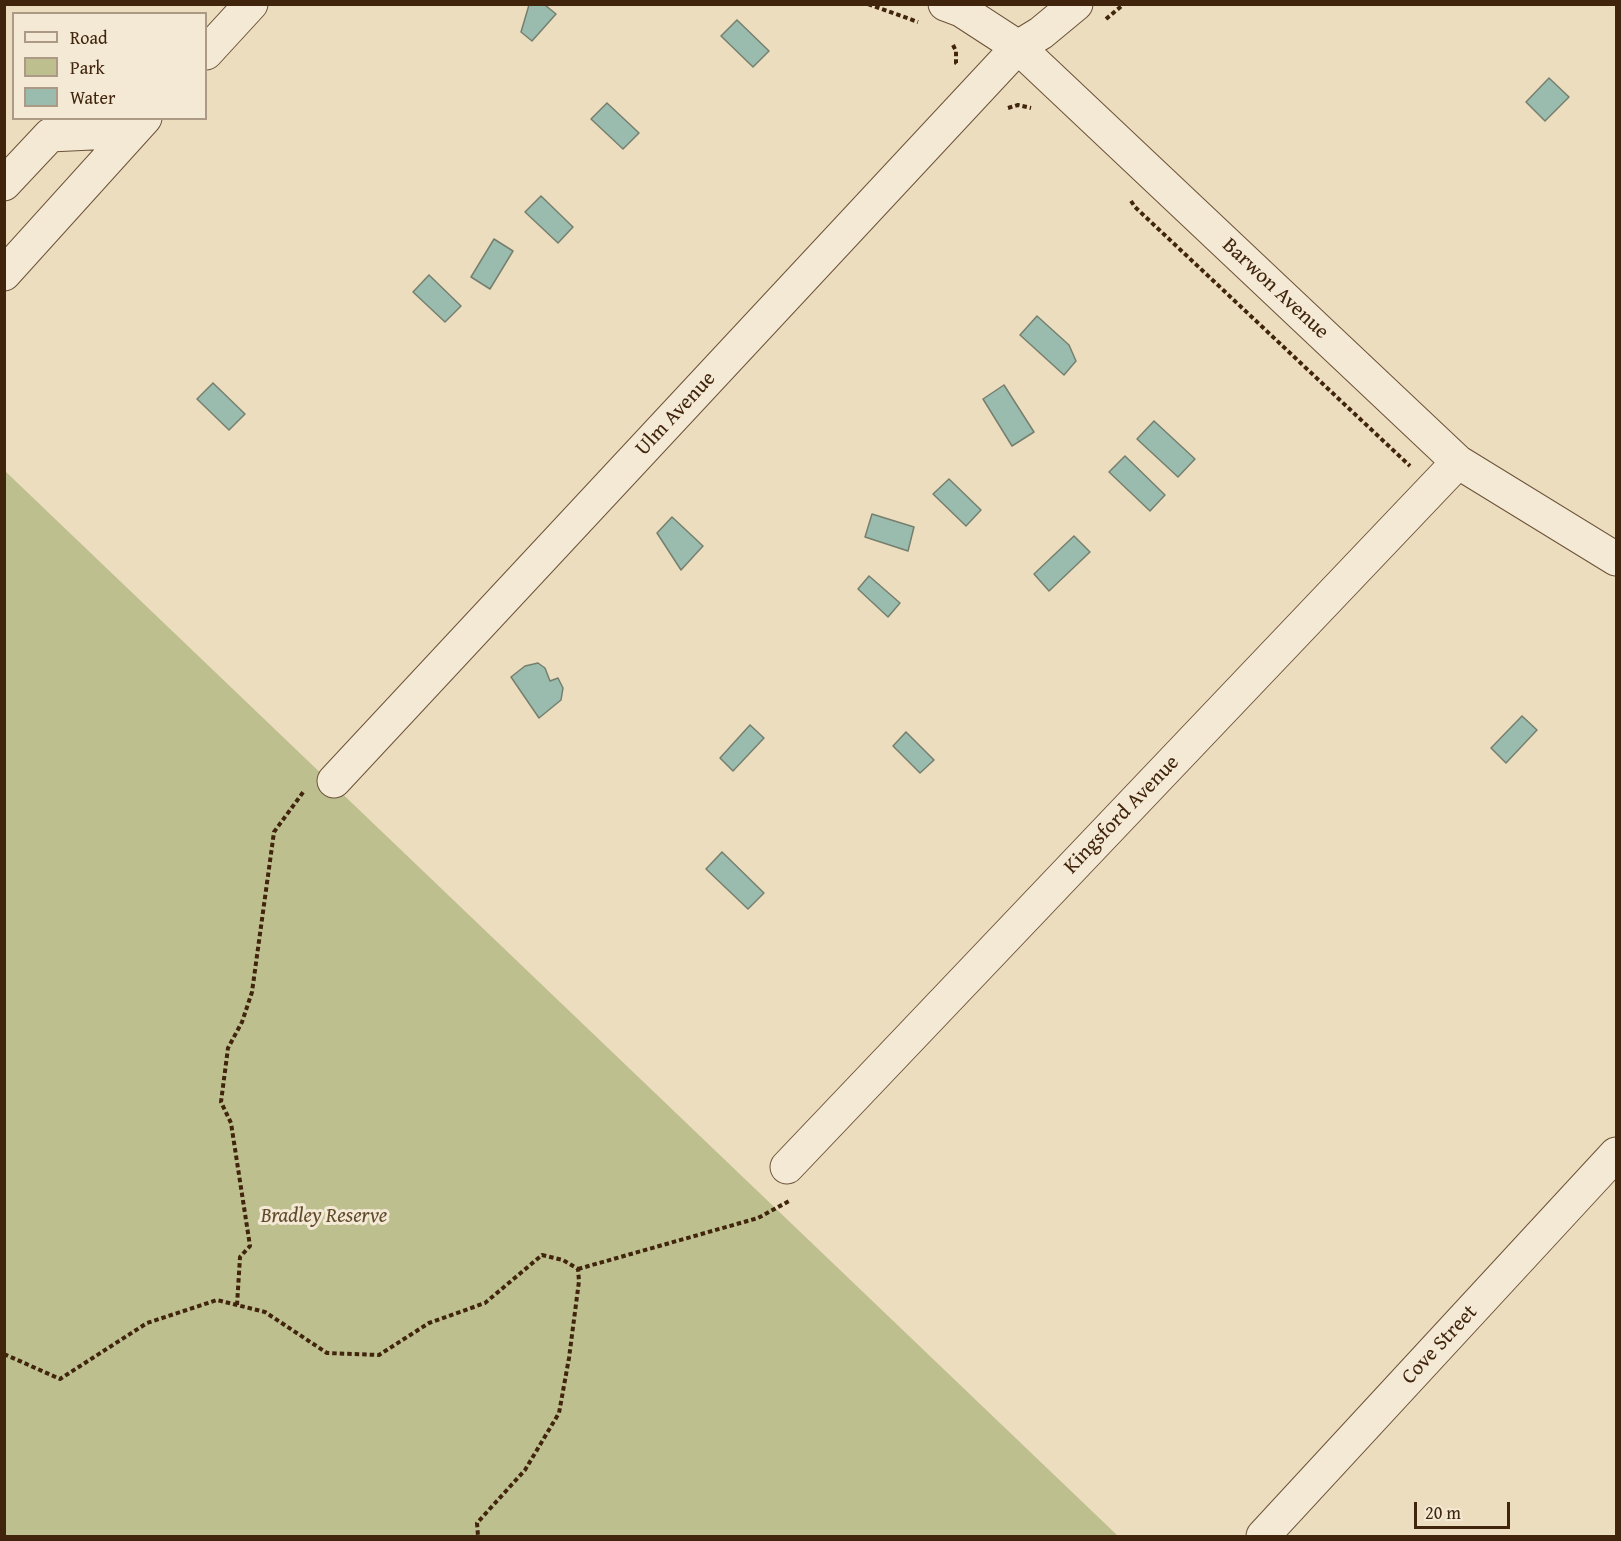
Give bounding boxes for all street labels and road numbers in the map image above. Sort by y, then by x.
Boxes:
street label: Barwon Avenue [1216,233,1334,345]
street label: Ulm Avenue [631,367,721,461]
street label: Kingsford Avenue [1059,750,1185,880]
street label: Cove Street [1397,1300,1483,1390]

